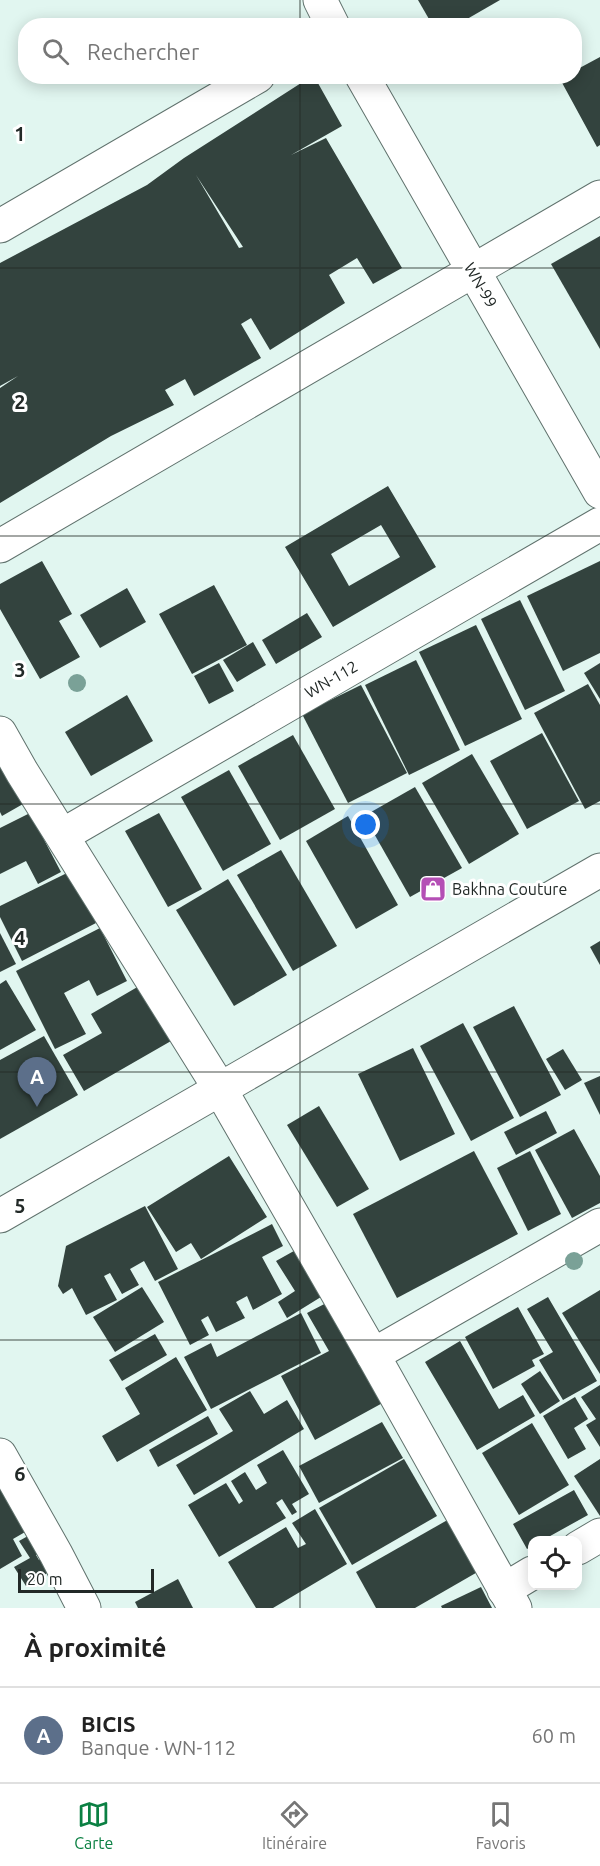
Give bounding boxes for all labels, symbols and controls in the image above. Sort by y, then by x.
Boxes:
search box [18,18,582,84]
icon: search [39,35,72,68]
text: Rechercher [87,39,199,64]
text: 1 [14,122,26,145]
street label: WN-99 [461,259,501,311]
text: 2 [14,390,26,413]
street label: WN-112 [301,657,361,701]
text: 3 [14,658,26,681]
your location [351,810,380,839]
shop icon: Bakhna Couture [418,874,448,904]
place label: Bakhna Couture [452,880,567,898]
text: 4 [14,926,26,949]
pin: A [18,1058,57,1107]
text: 5 [14,1194,26,1217]
text: 6 [14,1462,26,1485]
map controls [528,1536,582,1590]
button: locate [528,1536,582,1590]
scale bar [18,1566,154,1594]
text: 20 m [27,1570,63,1588]
text: À proximité [24,1633,166,1662]
text: BICIS [81,1711,135,1736]
text: A [36,1724,51,1747]
text: 60 m [532,1724,576,1747]
text: Banque · WN-112 [81,1736,236,1759]
tab: Carte [74,1798,113,1852]
tab: Itinéraire [262,1798,327,1852]
tab: Favoris [476,1798,526,1852]

